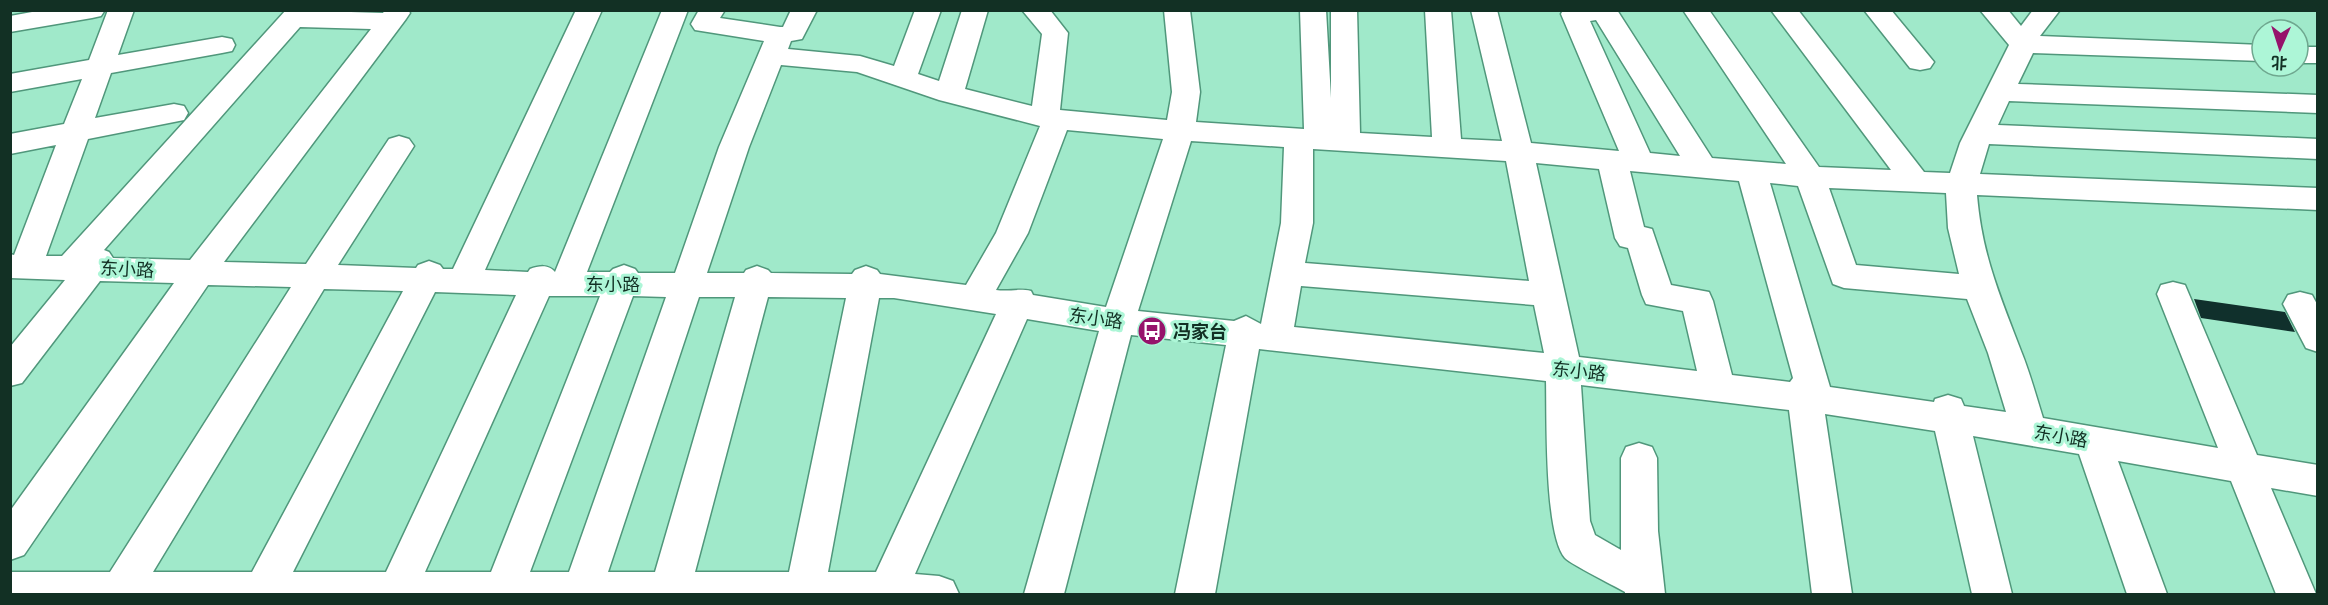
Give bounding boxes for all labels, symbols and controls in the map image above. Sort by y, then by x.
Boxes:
north arrow [2250,18,2310,78]
text: 北 [2271,51,2288,74]
street label: 东小路 [99,255,155,283]
street label: 东小路 [586,272,640,297]
street label: 东小路 [1068,302,1124,334]
bus stop icon: 冯家台 [1136,315,1168,347]
place label: 冯家台 [1173,319,1227,344]
street label: 东小路 [1551,356,1607,386]
street label: 东小路 [2032,419,2090,453]

